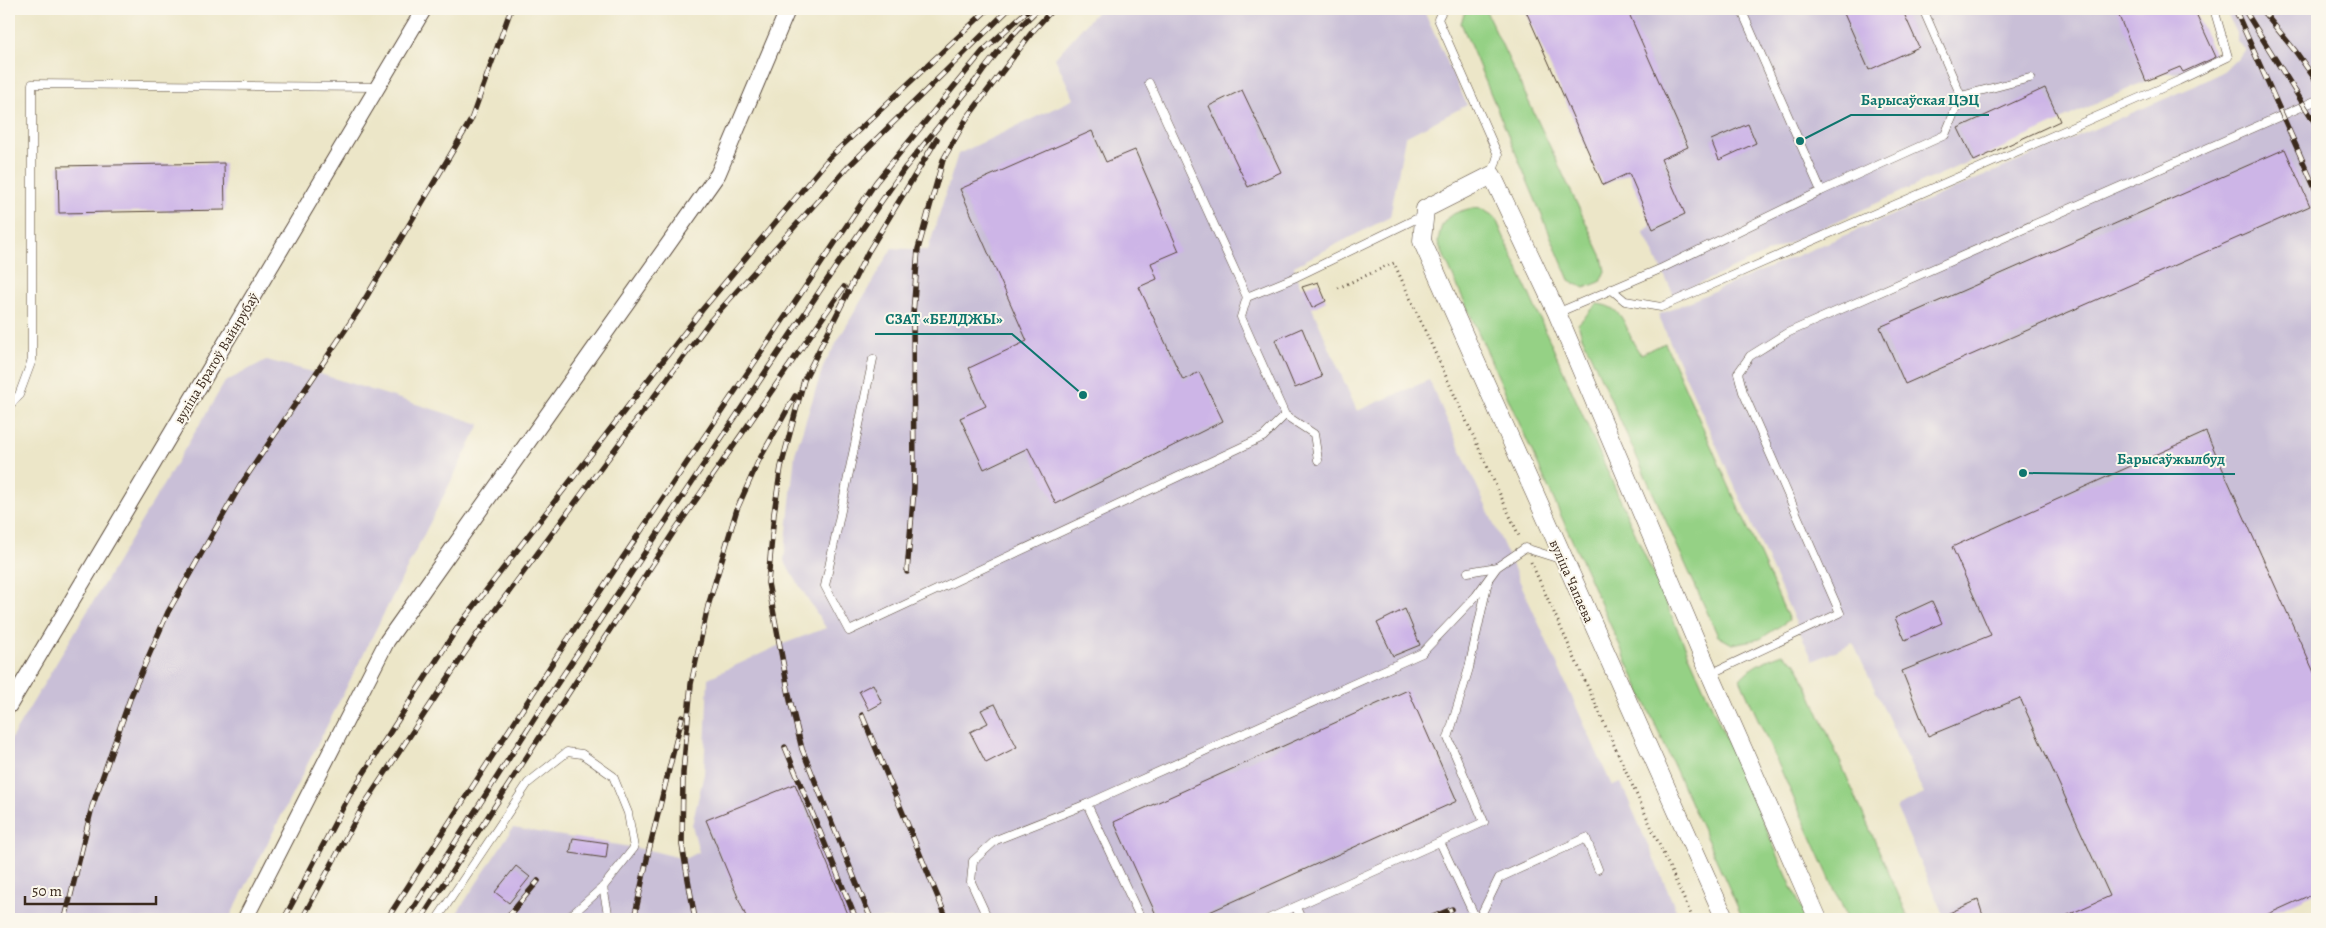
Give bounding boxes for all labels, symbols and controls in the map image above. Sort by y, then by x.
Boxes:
callout: Барысаўская ЦЭЦ [1851,85,1989,115]
text: Барысаўская ЦЭЦ [1861,90,1979,110]
street label: вуліца Братоў Вайнрубаў [170,289,263,427]
callout: СЗАТ «БЕЛДЖЫ» [875,304,1012,334]
text: СЗАТ «БЕЛДЖЫ» [885,309,1003,329]
callout: Барысаўжылбуд [2107,444,2235,474]
text: Барысаўжылбуд [2117,449,2225,469]
street label: вуліца Чапаева [1545,537,1599,626]
scale bar [25,873,156,905]
text: 50 m [32,881,62,901]

